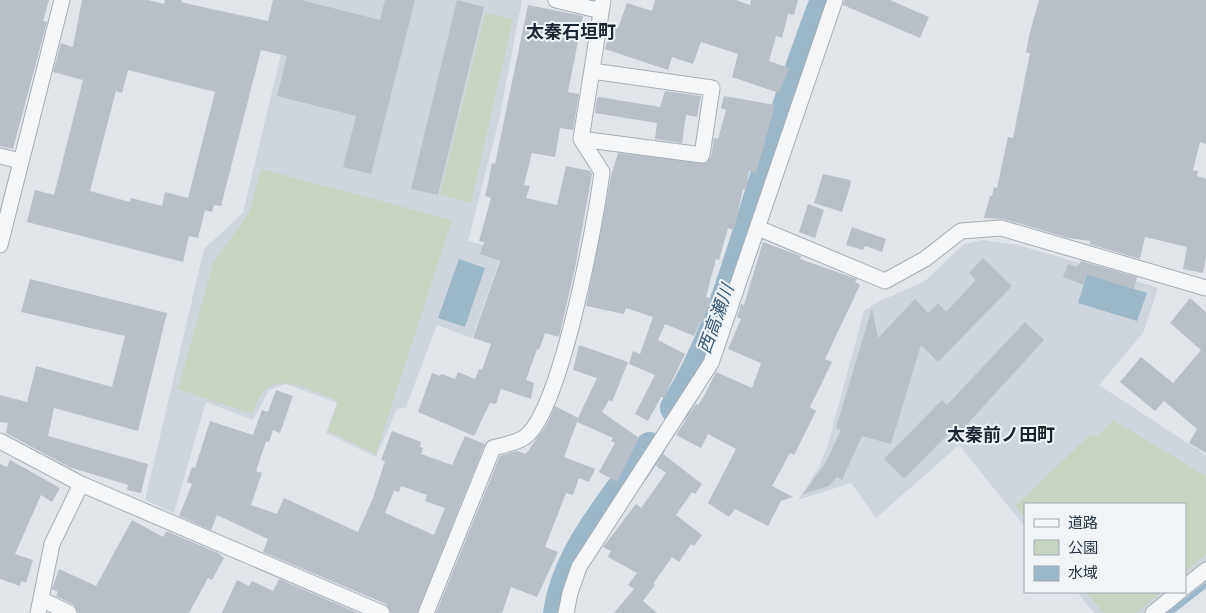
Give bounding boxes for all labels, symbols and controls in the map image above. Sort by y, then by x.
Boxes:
district label: 太秦石垣町 [526,21,616,42]
water label: 西高瀬川 [693,280,738,356]
district label: 太秦前ノ田町 [947,424,1055,445]
legend [1024,503,1186,593]
text: 道路 [1068,514,1098,532]
text: 公園 [1068,539,1098,557]
text: 水域 [1068,564,1098,582]

